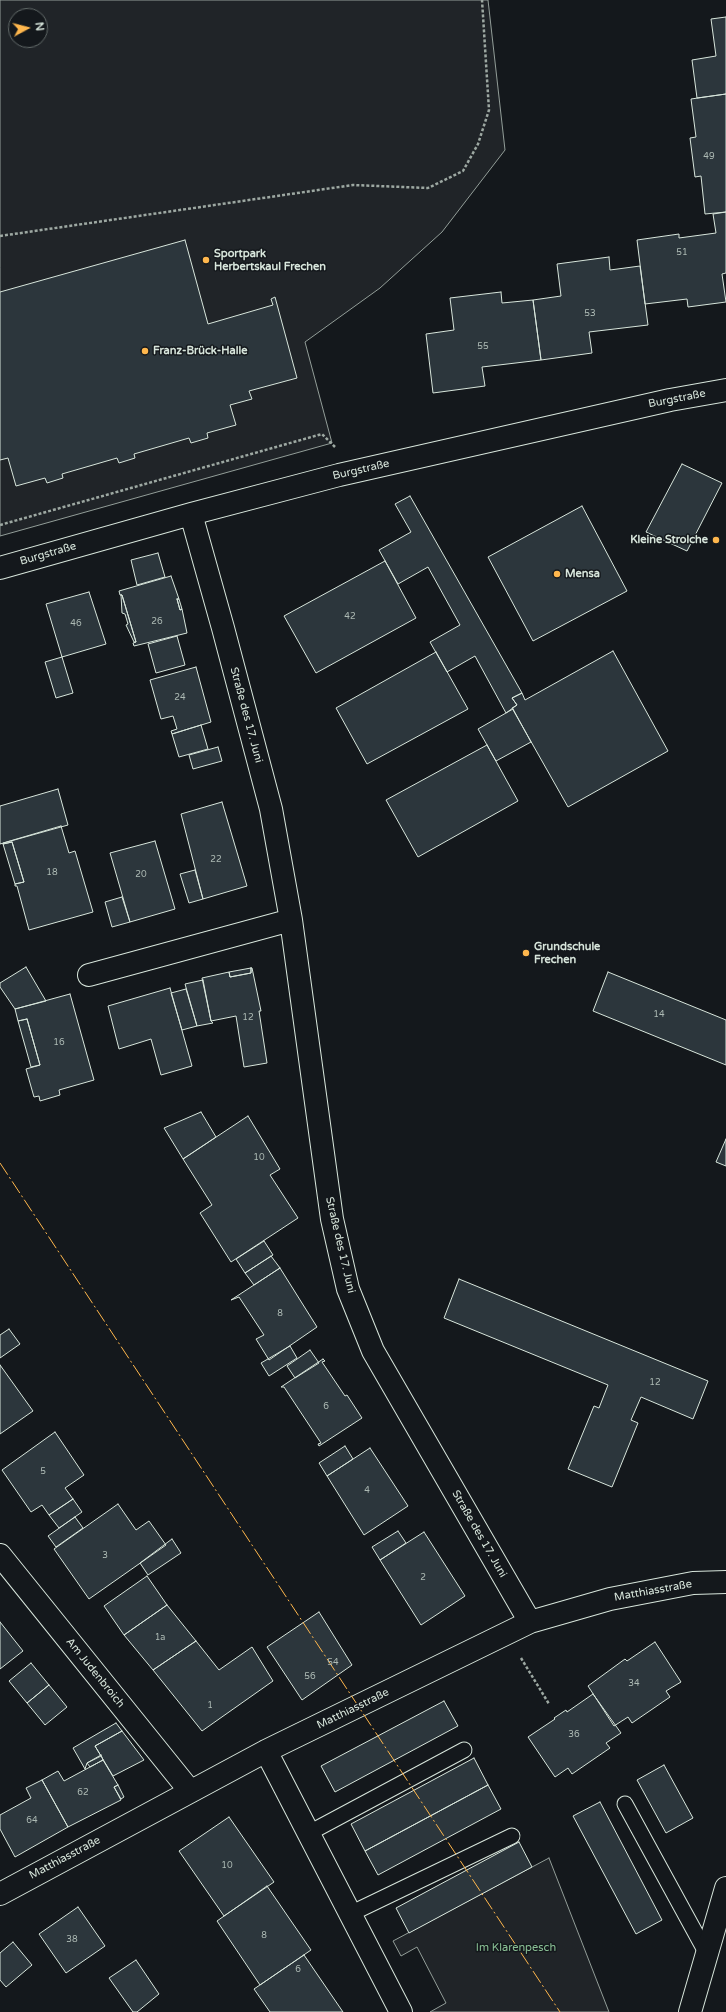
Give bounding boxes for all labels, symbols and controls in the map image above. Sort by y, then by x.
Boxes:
north arrow [8,8,48,48]
text: N [32,21,46,32]
house number: 49 [703,152,715,162]
place label: Sportpark Herbertskaul Frechen [214,247,326,273]
house number: 51 [676,248,688,258]
marker: Sportpark Herbertskaul Frechen [201,255,211,265]
house number: 53 [584,309,596,319]
house number: 55 [477,342,489,352]
place label: Franz-Brück-Halle [153,344,247,358]
marker: Franz-Brück-Halle [140,346,150,356]
street label: Burgstraße [647,387,707,411]
street label: Burgstraße [331,457,391,483]
place label: Kleine Strolche [630,533,708,547]
marker: Kleine Strolche [711,535,721,545]
street label: Burgstraße [18,540,78,568]
place label: Mensa [565,567,600,581]
marker: Mensa [552,569,562,579]
house number: 42 [344,612,356,622]
house number: 26 [151,617,163,627]
house number: 46 [70,619,82,629]
street label: Straße des 17. Juni [227,666,265,764]
house number: 24 [174,693,186,703]
house number: 22 [210,855,222,865]
house number: 18 [46,868,58,878]
house number: 20 [135,870,147,880]
place label: Grundschule Frechen [534,940,600,966]
marker: Grundschule Frechen [521,948,531,958]
house number: 14 [653,1010,665,1020]
house number: 12 [242,1013,254,1023]
house number: 16 [53,1038,65,1048]
house number: 10 [253,1153,265,1163]
street label: Straße des 17. Juni [322,1196,358,1294]
house number: 8 [277,1309,283,1319]
house number: 12 [649,1378,661,1388]
house number: 6 [323,1402,329,1412]
house number: 5 [40,1467,46,1477]
house number: 4 [364,1486,370,1496]
street label: Straße des 17. Juni [449,1488,509,1580]
house number: 3 [102,1551,108,1561]
house number: 2 [420,1573,426,1583]
street label: Matthiasstraße [613,1578,693,1604]
house number: 1a [155,1633,165,1643]
street label: Am Judenbroich [63,1636,127,1710]
house number: 54 [327,1658,339,1668]
house number: 56 [304,1672,316,1682]
house number: 34 [628,1679,640,1689]
street label: Matthiasstraße [315,1686,391,1732]
house number: 1 [207,1701,213,1711]
house number: 36 [568,1730,580,1740]
house number: 62 [77,1788,89,1798]
house number: 64 [26,1816,38,1826]
street label: Matthiasstraße [27,1834,103,1882]
house number: 10 [221,1861,233,1871]
house number: 8 [261,1931,267,1941]
house number: 38 [66,1935,78,1945]
park label: Im Klarenpesch [476,1941,556,1955]
house number: 6 [295,1965,301,1975]

